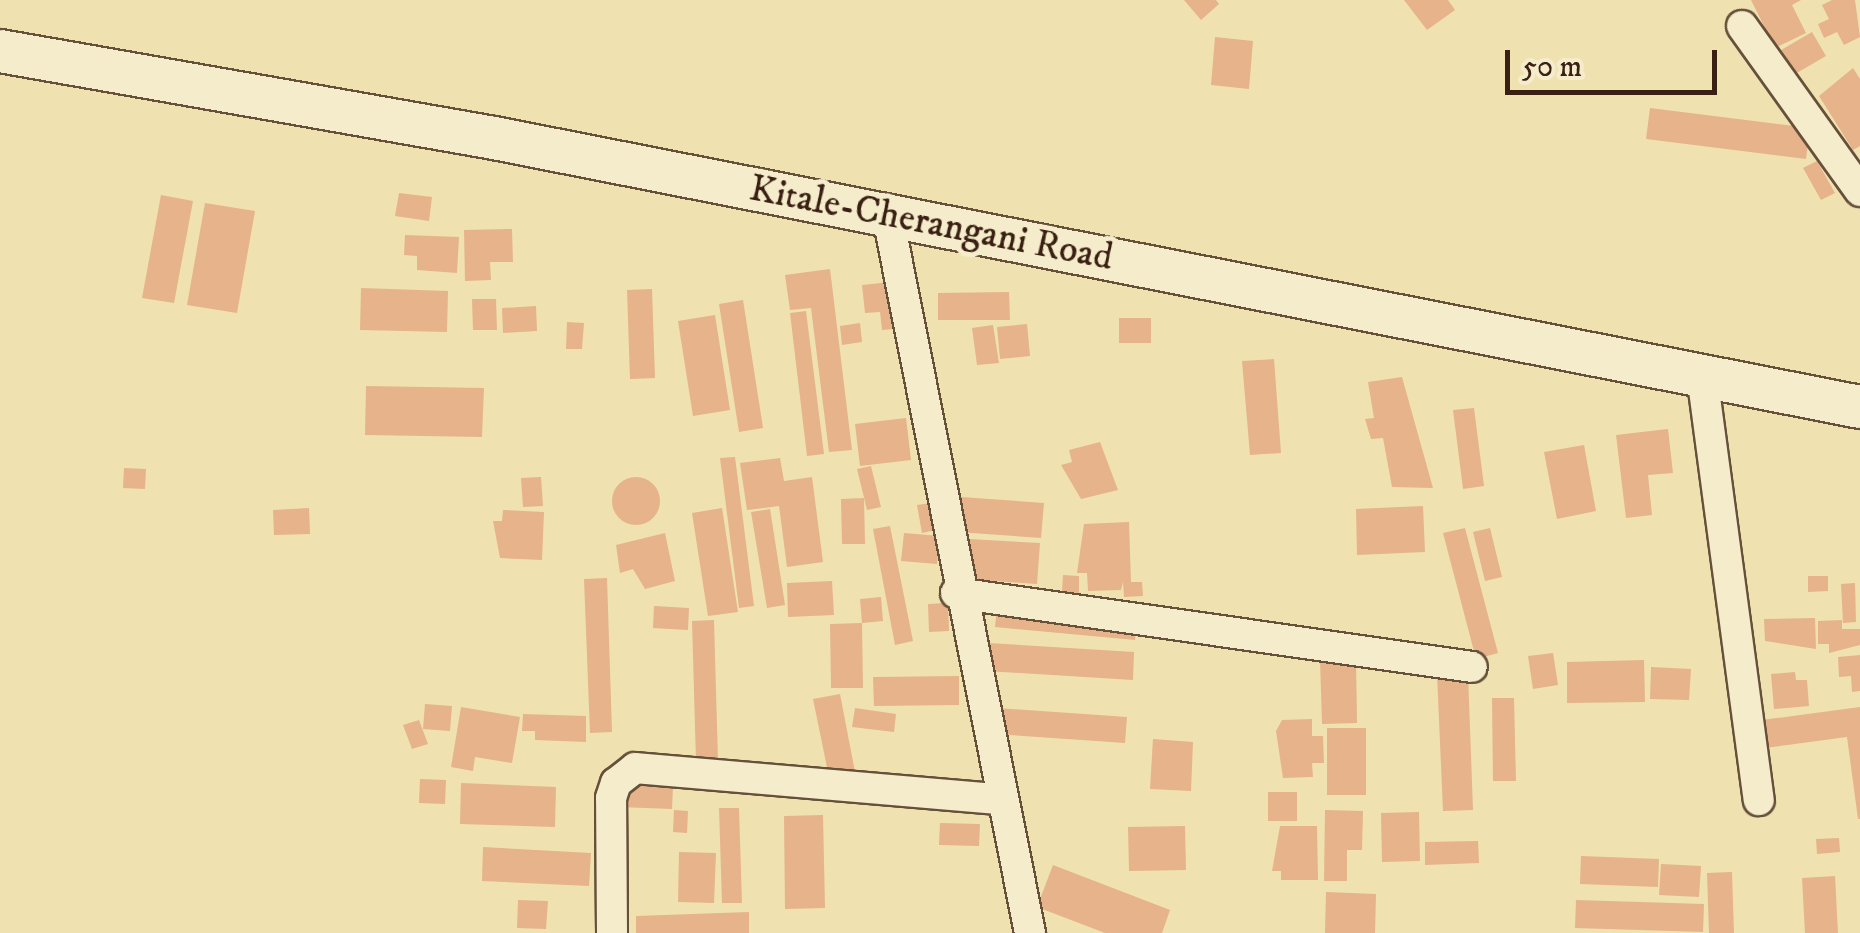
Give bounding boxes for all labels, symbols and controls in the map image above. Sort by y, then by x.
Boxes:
scale bar [1510,30,1722,92]
text: 50 m [1522,49,1582,86]
street label: Kitale-Cherangani Road [745,166,1117,282]

